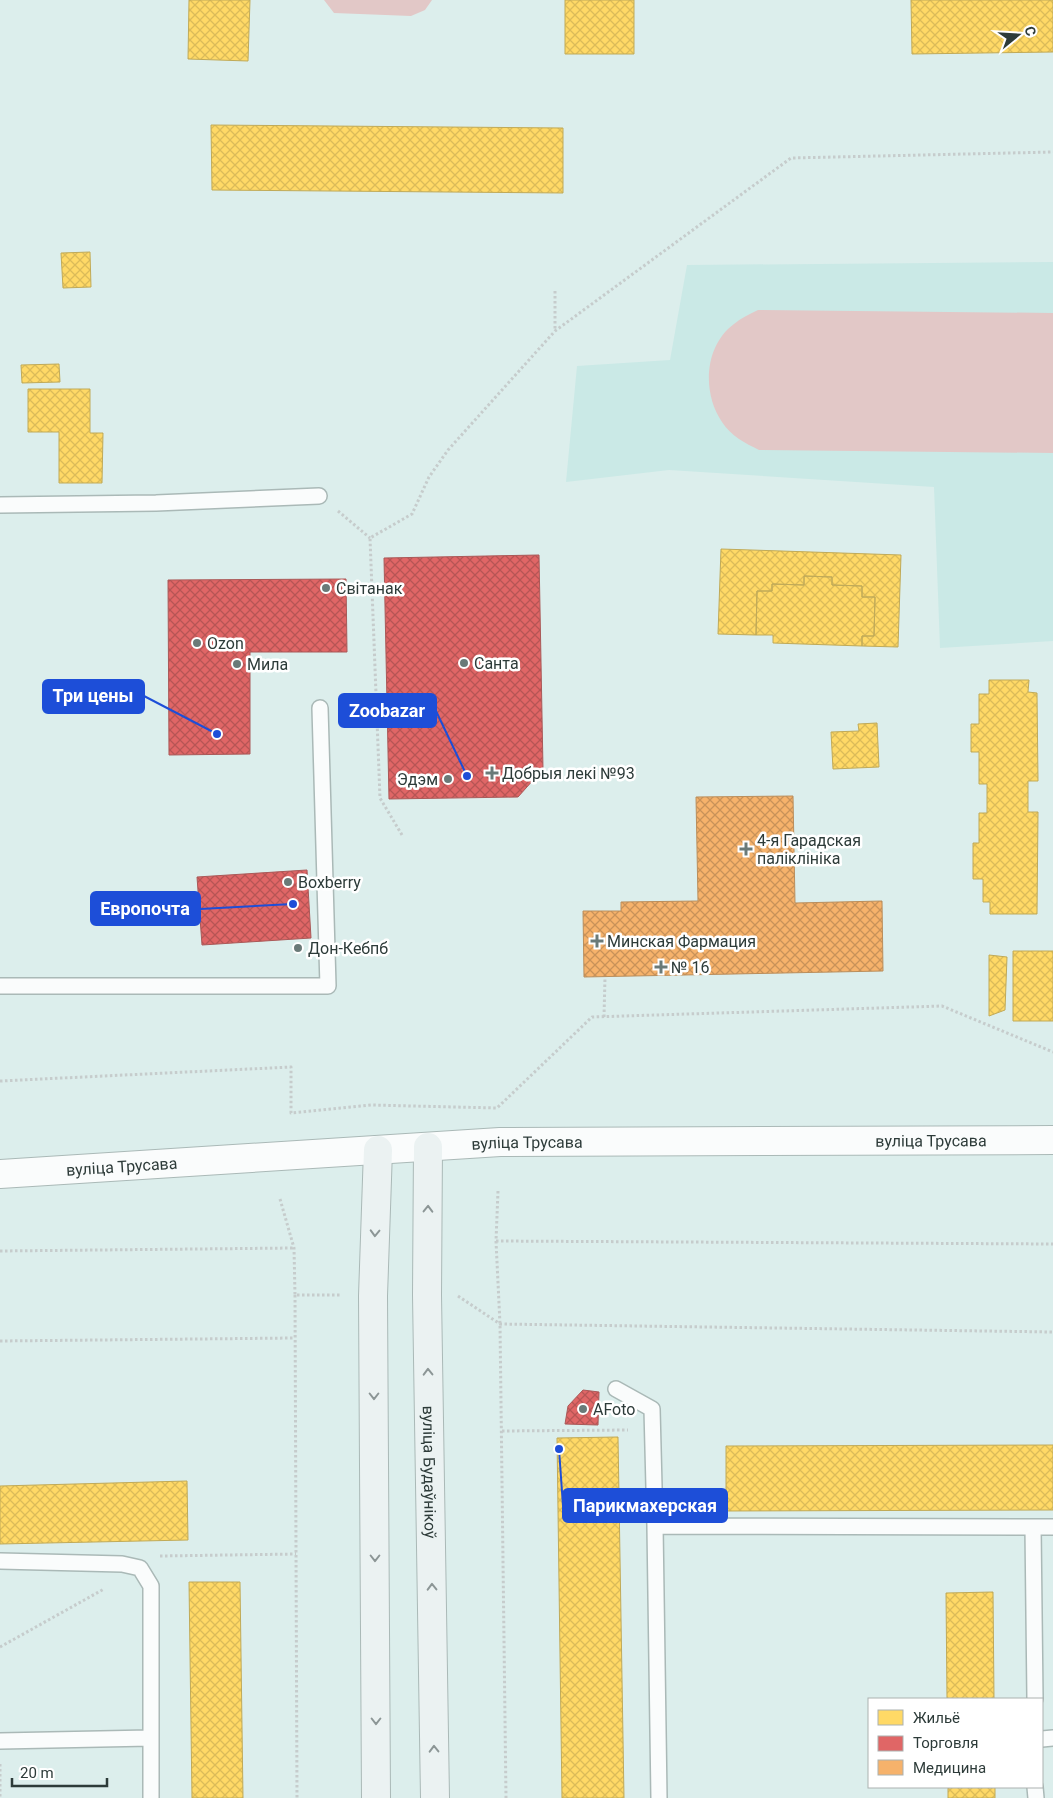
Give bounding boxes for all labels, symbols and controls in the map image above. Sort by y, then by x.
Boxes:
north arrow [993,10,1043,60]
text: С [1021,24,1039,38]
place label: Світанак [336,579,403,598]
marker: Світанак [320,582,332,594]
place label: Ozon [207,634,244,653]
marker: Ozon [191,637,203,649]
place label: Санта [474,654,519,673]
place label: Мила [247,655,288,674]
marker: Санта [458,657,470,669]
marker: Мила [231,658,243,670]
callout: Три цены [43,680,144,713]
text: Три цены [53,685,133,706]
callout: Zoobazar [339,694,436,727]
text: Zoobazar [349,700,426,721]
place label: Добрыя лекі №93 [502,764,635,783]
marker: Добрыя лекі №93 [486,767,498,779]
place label: Эдэм [397,770,438,789]
marker: Эдэм [442,773,454,785]
place label: 4-я Гарадская паліклініка [757,831,861,868]
marker: 4-я Гарадская паліклініка [739,842,753,856]
place label: Boxberry [298,873,361,892]
marker: Boxberry [282,876,294,888]
callout: Европочта [91,892,200,925]
text: Европочта [100,898,190,919]
place label: Минская Фармация [607,932,756,951]
marker: Минская Фармация [591,935,603,947]
place label: Дон-Кебпб [308,939,388,958]
marker: Дон-Кебпб [292,942,304,954]
place label: № 16 [671,958,709,977]
marker: № 16 [655,961,667,973]
street label: вуліца Трусава [875,1131,987,1150]
street label: вуліца Трусава [471,1132,583,1153]
street label: вуліца Трусава [66,1153,178,1179]
one-way arrow [422,1205,433,1213]
one-way arrow [370,1230,381,1238]
one-way arrow [423,1368,433,1376]
one-way arrow [369,1392,379,1400]
place label: AFoto [593,1400,635,1419]
marker: AFoto [577,1403,589,1415]
street label: вуліца Будаўнікоў [419,1405,440,1539]
callout: Парикмахерская [563,1489,727,1522]
text: Парикмахерская [573,1495,717,1516]
one-way arrow [370,1555,380,1563]
one-way arrow [426,1583,437,1591]
legend [868,1698,1043,1788]
text: Жильё [913,1709,960,1727]
one-way arrow [371,1718,381,1725]
text: Торговля [913,1734,978,1752]
one-way arrow [429,1745,439,1753]
scale bar [12,1756,108,1788]
text: Медицина [913,1759,986,1777]
text: 20 m [20,1764,54,1782]

